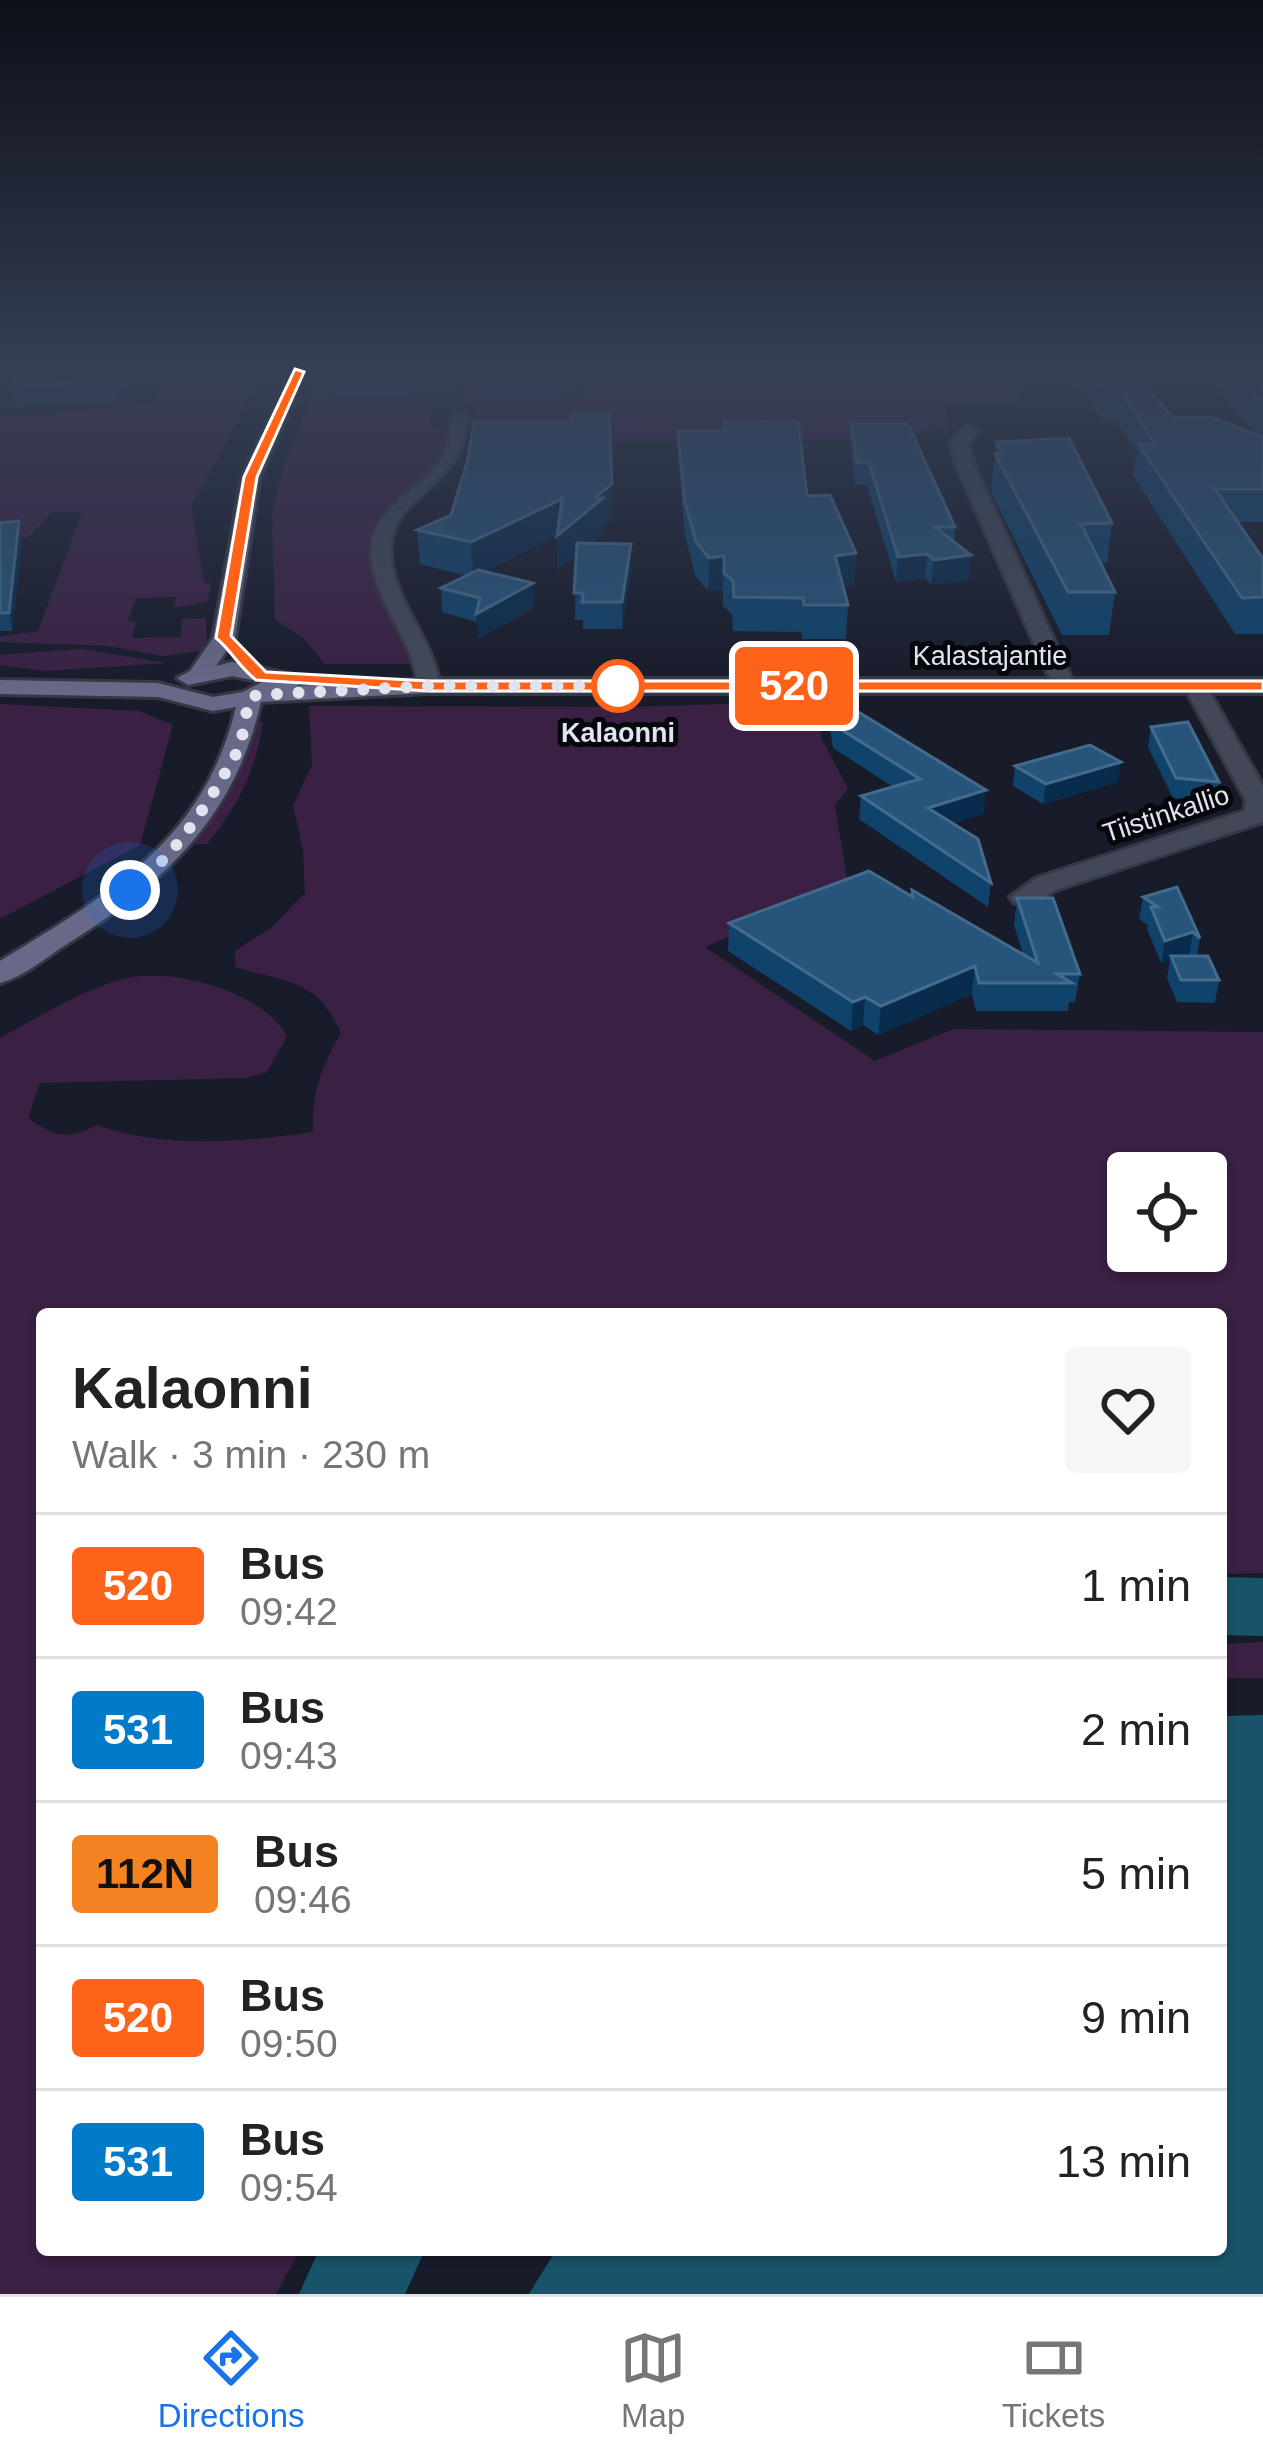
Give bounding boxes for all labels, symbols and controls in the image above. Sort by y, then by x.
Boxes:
street label: Kalastajantie [913,641,1067,671]
line badge: 520 [725,647,863,725]
marker: Kalaonni [593,661,643,711]
text: 520 [759,662,829,709]
place label: Kalaonni [561,718,675,748]
street label: Tiistinkallio [1099,779,1233,849]
your location [100,860,160,920]
map controls [1107,1152,1227,1272]
button: locate [1107,1152,1227,1272]
button: heart [1065,1347,1191,1473]
text: Kalaonni [72,1356,313,1420]
text: Walk · 3 min · 230 m [72,1433,430,1476]
text: Bus [240,1538,325,1589]
text: 1 min [1081,1560,1191,1611]
text: 520 [103,1562,173,1609]
text: 09:42 [240,1590,338,1633]
text: Bus [240,1682,325,1733]
text: 2 min [1081,1704,1191,1755]
text: 531 [103,1706,173,1753]
text: 09:43 [240,1734,338,1777]
text: Bus [254,1826,339,1877]
text: 5 min [1081,1848,1191,1899]
text: 112N [96,1850,194,1897]
text: 09:46 [254,1878,352,1921]
text: Bus [240,1970,325,2021]
text: 9 min [1081,1992,1191,2043]
text: 520 [103,1994,173,2041]
text: 09:50 [240,2022,338,2065]
text: Bus [240,2114,325,2165]
text: 13 min [1056,2136,1191,2187]
text: 531 [103,2138,173,2185]
text: 09:54 [240,2166,338,2209]
tab: Directions [158,2325,305,2435]
tab: Map [620,2325,686,2435]
tab: Tickets [1002,2325,1105,2435]

